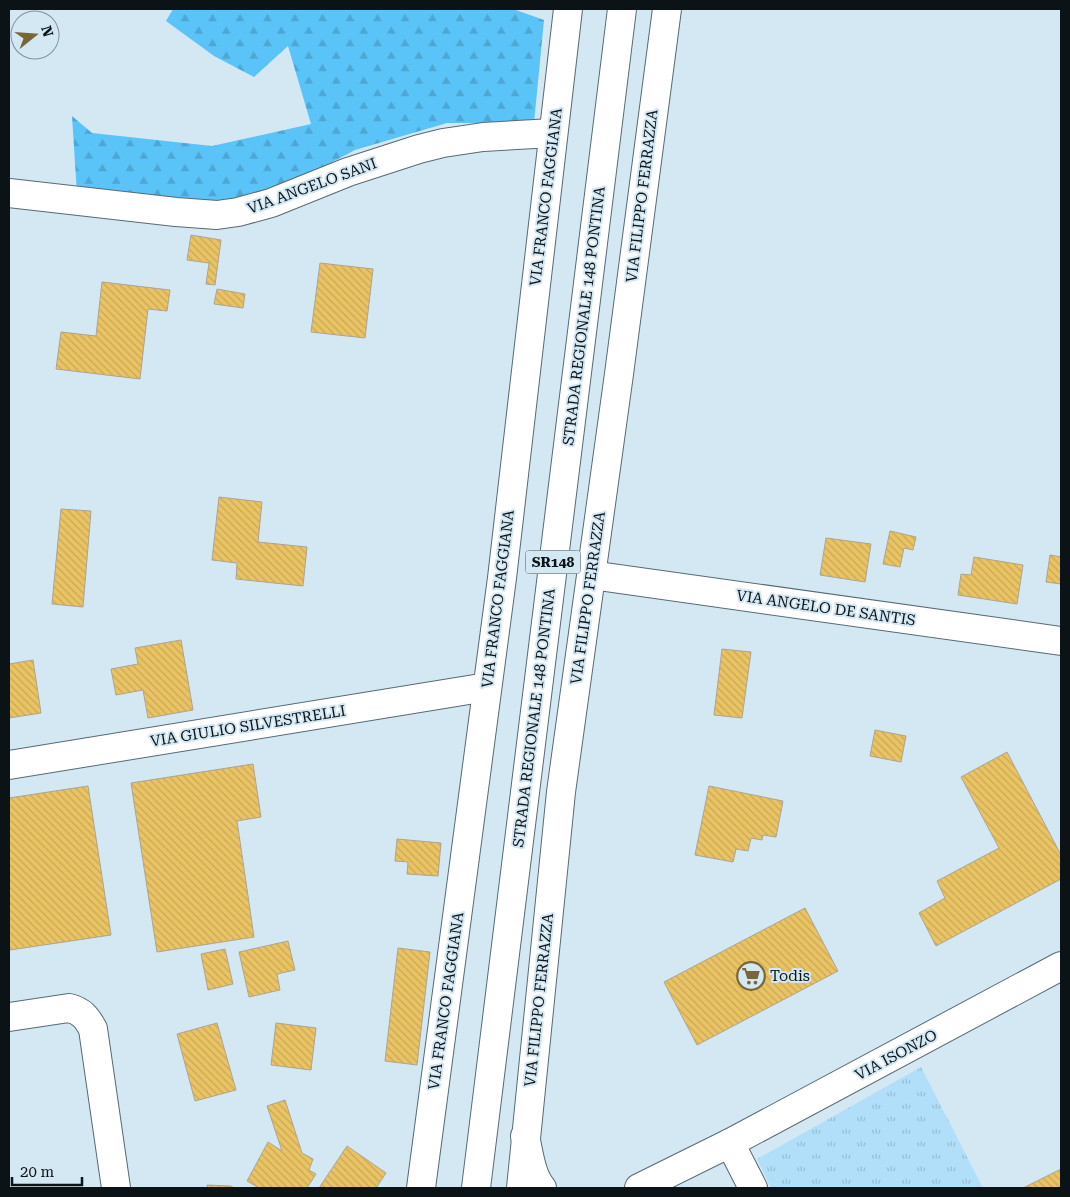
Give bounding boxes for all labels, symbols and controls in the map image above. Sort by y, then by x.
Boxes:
north arrow [10,10,60,60]
text: N [38,24,57,39]
street label: VIA FRANCO FAGGIANA [526,106,566,287]
street label: VIA FILIPPO FERRAZZA [622,108,662,284]
street label: VIA ANGELO SANI [245,154,379,218]
street label: STRADA REGIONALE 148 PONTINA [559,185,609,446]
street label: VIA FRANCO FAGGIANA [478,508,518,689]
street label: VIA FILIPPO FERRAZZA [567,510,609,686]
road number: SR148 [526,550,580,574]
street label: STRADA REGIONALE 148 PONTINA [509,587,559,848]
street label: VIA ANGELO DE SANTIS [735,587,917,629]
street label: VIA GIULIO SILVESTRELLI [149,702,347,750]
street label: VIA FRANCO FAGGIANA [425,910,467,1091]
street label: VIA FILIPPO FERRAZZA [521,912,557,1088]
supermarket icon: Todis [736,961,766,991]
place label: Todis [770,967,810,985]
street label: VIA ISONZO [852,1026,940,1084]
scale bar [12,1154,82,1186]
text: 20 m [20,1163,55,1181]

